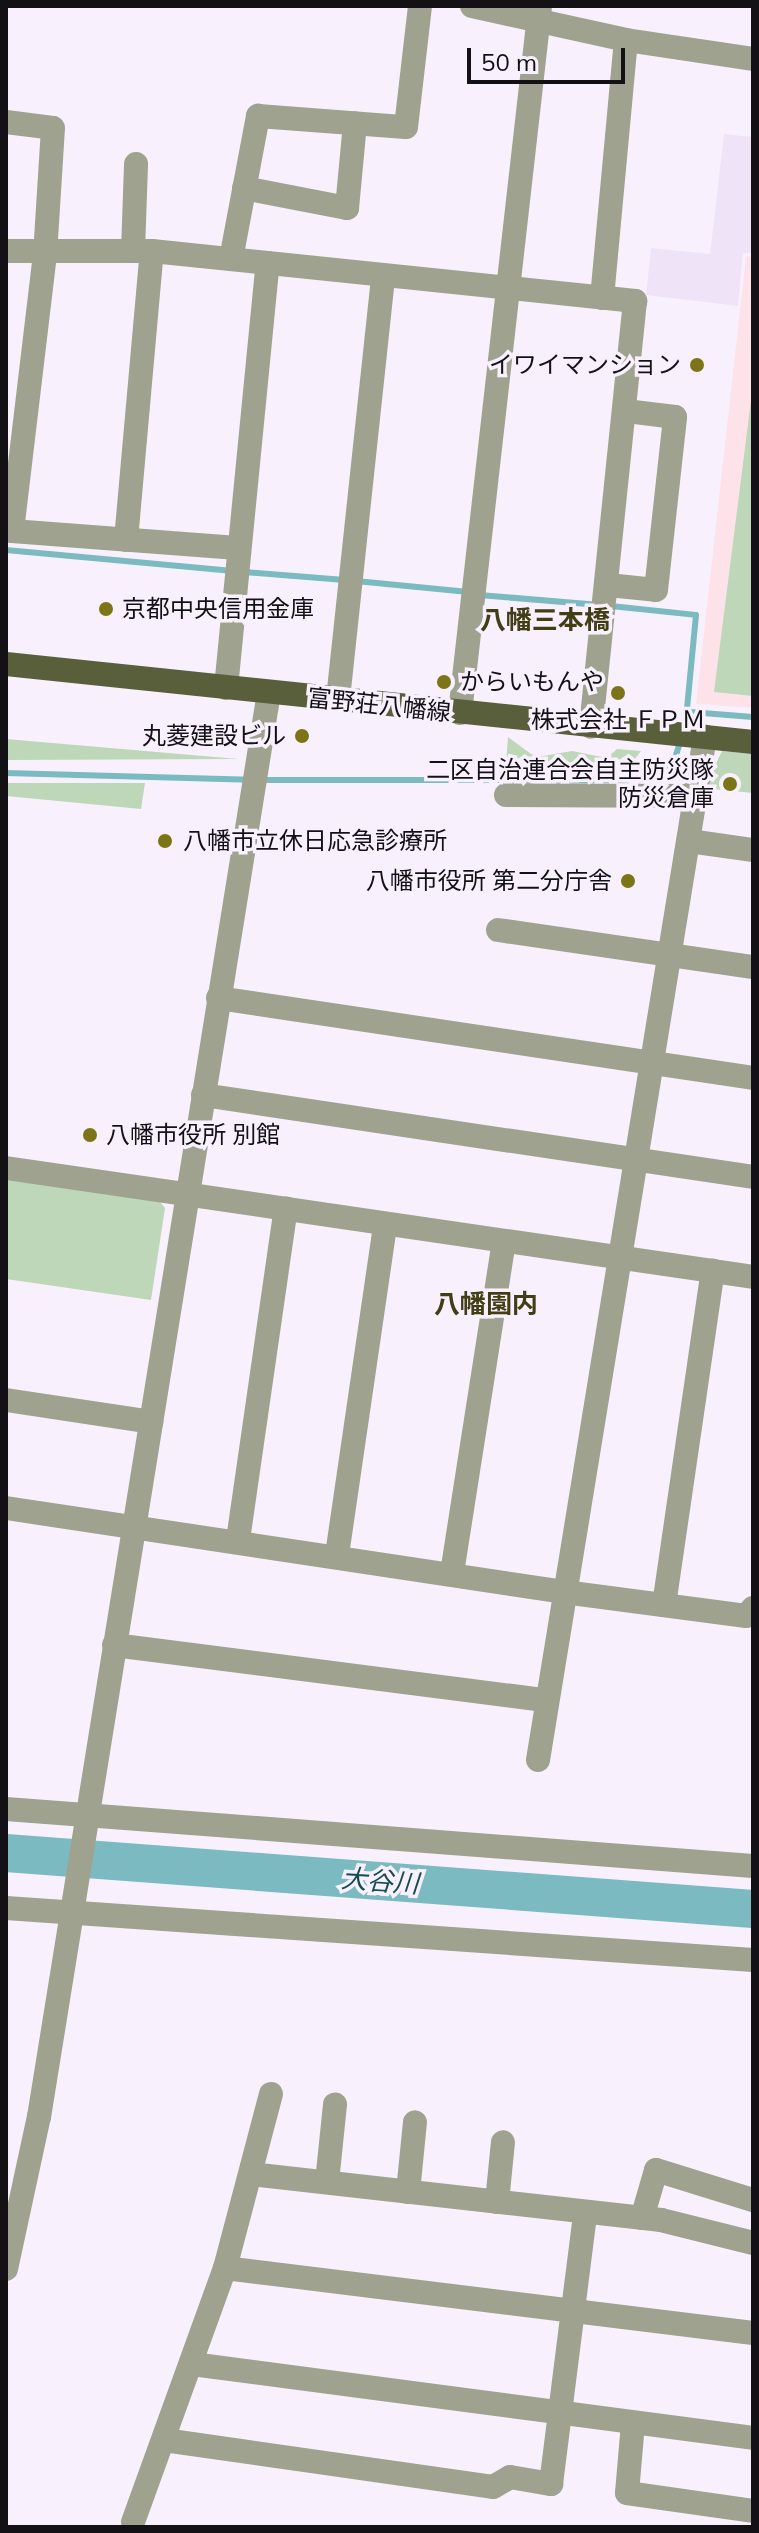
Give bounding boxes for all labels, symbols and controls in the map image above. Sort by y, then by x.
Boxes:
scale bar [471,32,629,82]
text: 50 m [481,47,537,77]
place label: イワイマンション [489,351,681,379]
marker: イワイマンション [688,356,706,374]
place label: 京都中央信用金庫 [122,595,314,623]
marker: 京都中央信用金庫 [97,600,115,618]
district label: 八幡三本橋 [480,604,610,636]
place label: からいもんや [460,668,604,696]
marker: からいもんや [435,673,453,691]
street label: 富野荘八幡線 [306,683,452,727]
marker: 株式会社 ＦＰＭ [609,684,627,702]
place label: 株式会社 ＦＰＭ [531,706,705,734]
place label: 丸菱建設ビル [142,722,286,750]
marker: 丸菱建設ビル [293,727,311,745]
place label: 二区自治連合会自主防災隊 防災倉庫 [426,756,714,812]
marker: 二区自治連合会自主防災隊 防災倉庫 [721,775,739,793]
place label: 八幡市立休日応急診療所 [183,827,447,855]
marker: 八幡市立休日応急診療所 [154,830,176,852]
place label: 八幡市役所 第二分庁舎 [366,867,612,895]
marker: 八幡市役所 第二分庁舎 [619,872,637,890]
place label: 八幡市役所 別館 [106,1121,280,1149]
marker: 八幡市役所 別館 [81,1126,99,1144]
district label: 八幡園内 [434,1288,538,1320]
water label: 大谷川 [340,1863,420,1899]

